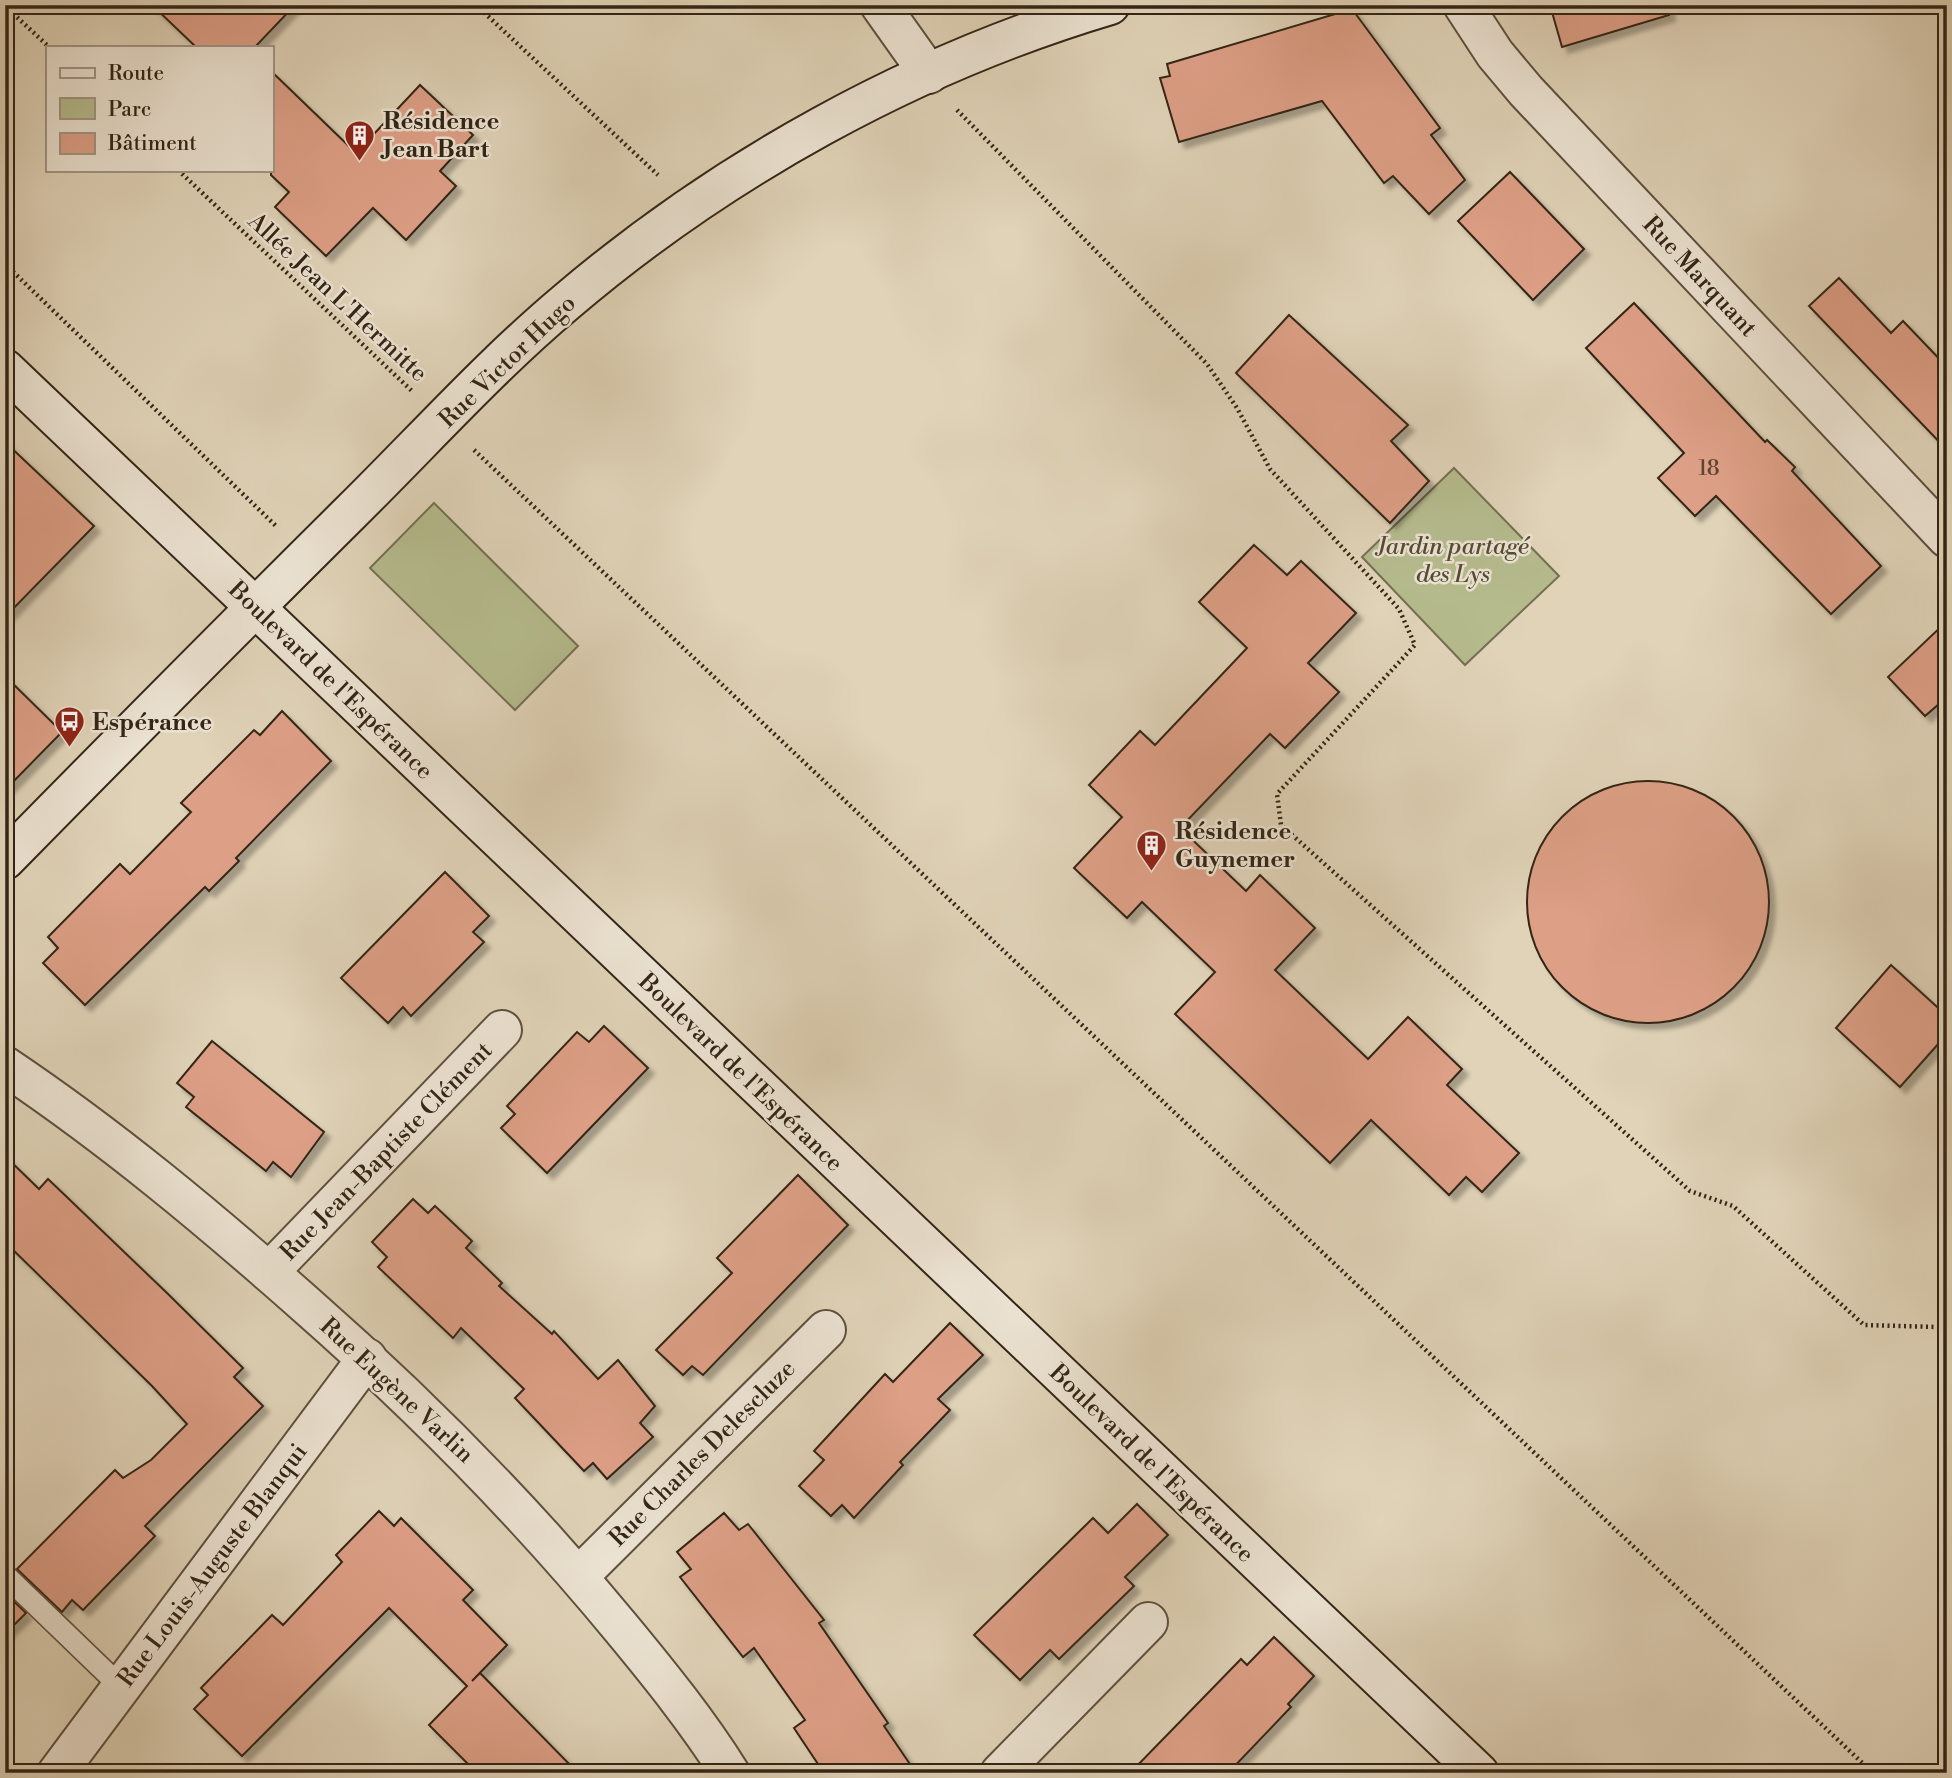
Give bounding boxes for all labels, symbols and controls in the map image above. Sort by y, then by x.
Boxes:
legend [46,46,273,172]
text: Route [108,61,164,87]
text: Parc [108,97,151,123]
place label: Résidence Jean Bart [380,107,499,165]
building icon: Résidence Jean Bart [343,118,377,162]
text: Bâtiment [107,131,197,157]
street label: Allée Jean L'Hermitte [241,206,433,389]
street label: Rue Marquant [1636,210,1763,344]
street label: Rue Victor Hugo [433,289,582,435]
house number: 18 [1698,456,1720,482]
park label: Jardin partagé des Lys [1374,532,1531,590]
street label: Boulevard de l'Espérance [221,574,439,786]
bus stop icon: Espérance [52,705,86,749]
place label: Espérance [92,708,212,738]
place label: Résidence Guynemer [1175,817,1295,875]
building icon: Résidence Guynemer [1135,828,1169,872]
street label: Boulevard de l'Espérance [631,966,849,1178]
street label: Rue Jean-Baptiste Clément [274,1036,500,1267]
street label: Rue Eugène Varlin [313,1312,480,1470]
street label: Rue Charles Delescluze [603,1354,802,1553]
street label: Boulevard de l'Espérance [1042,1357,1260,1569]
street label: Rue Louis-Auguste Blanqui [111,1438,314,1693]

